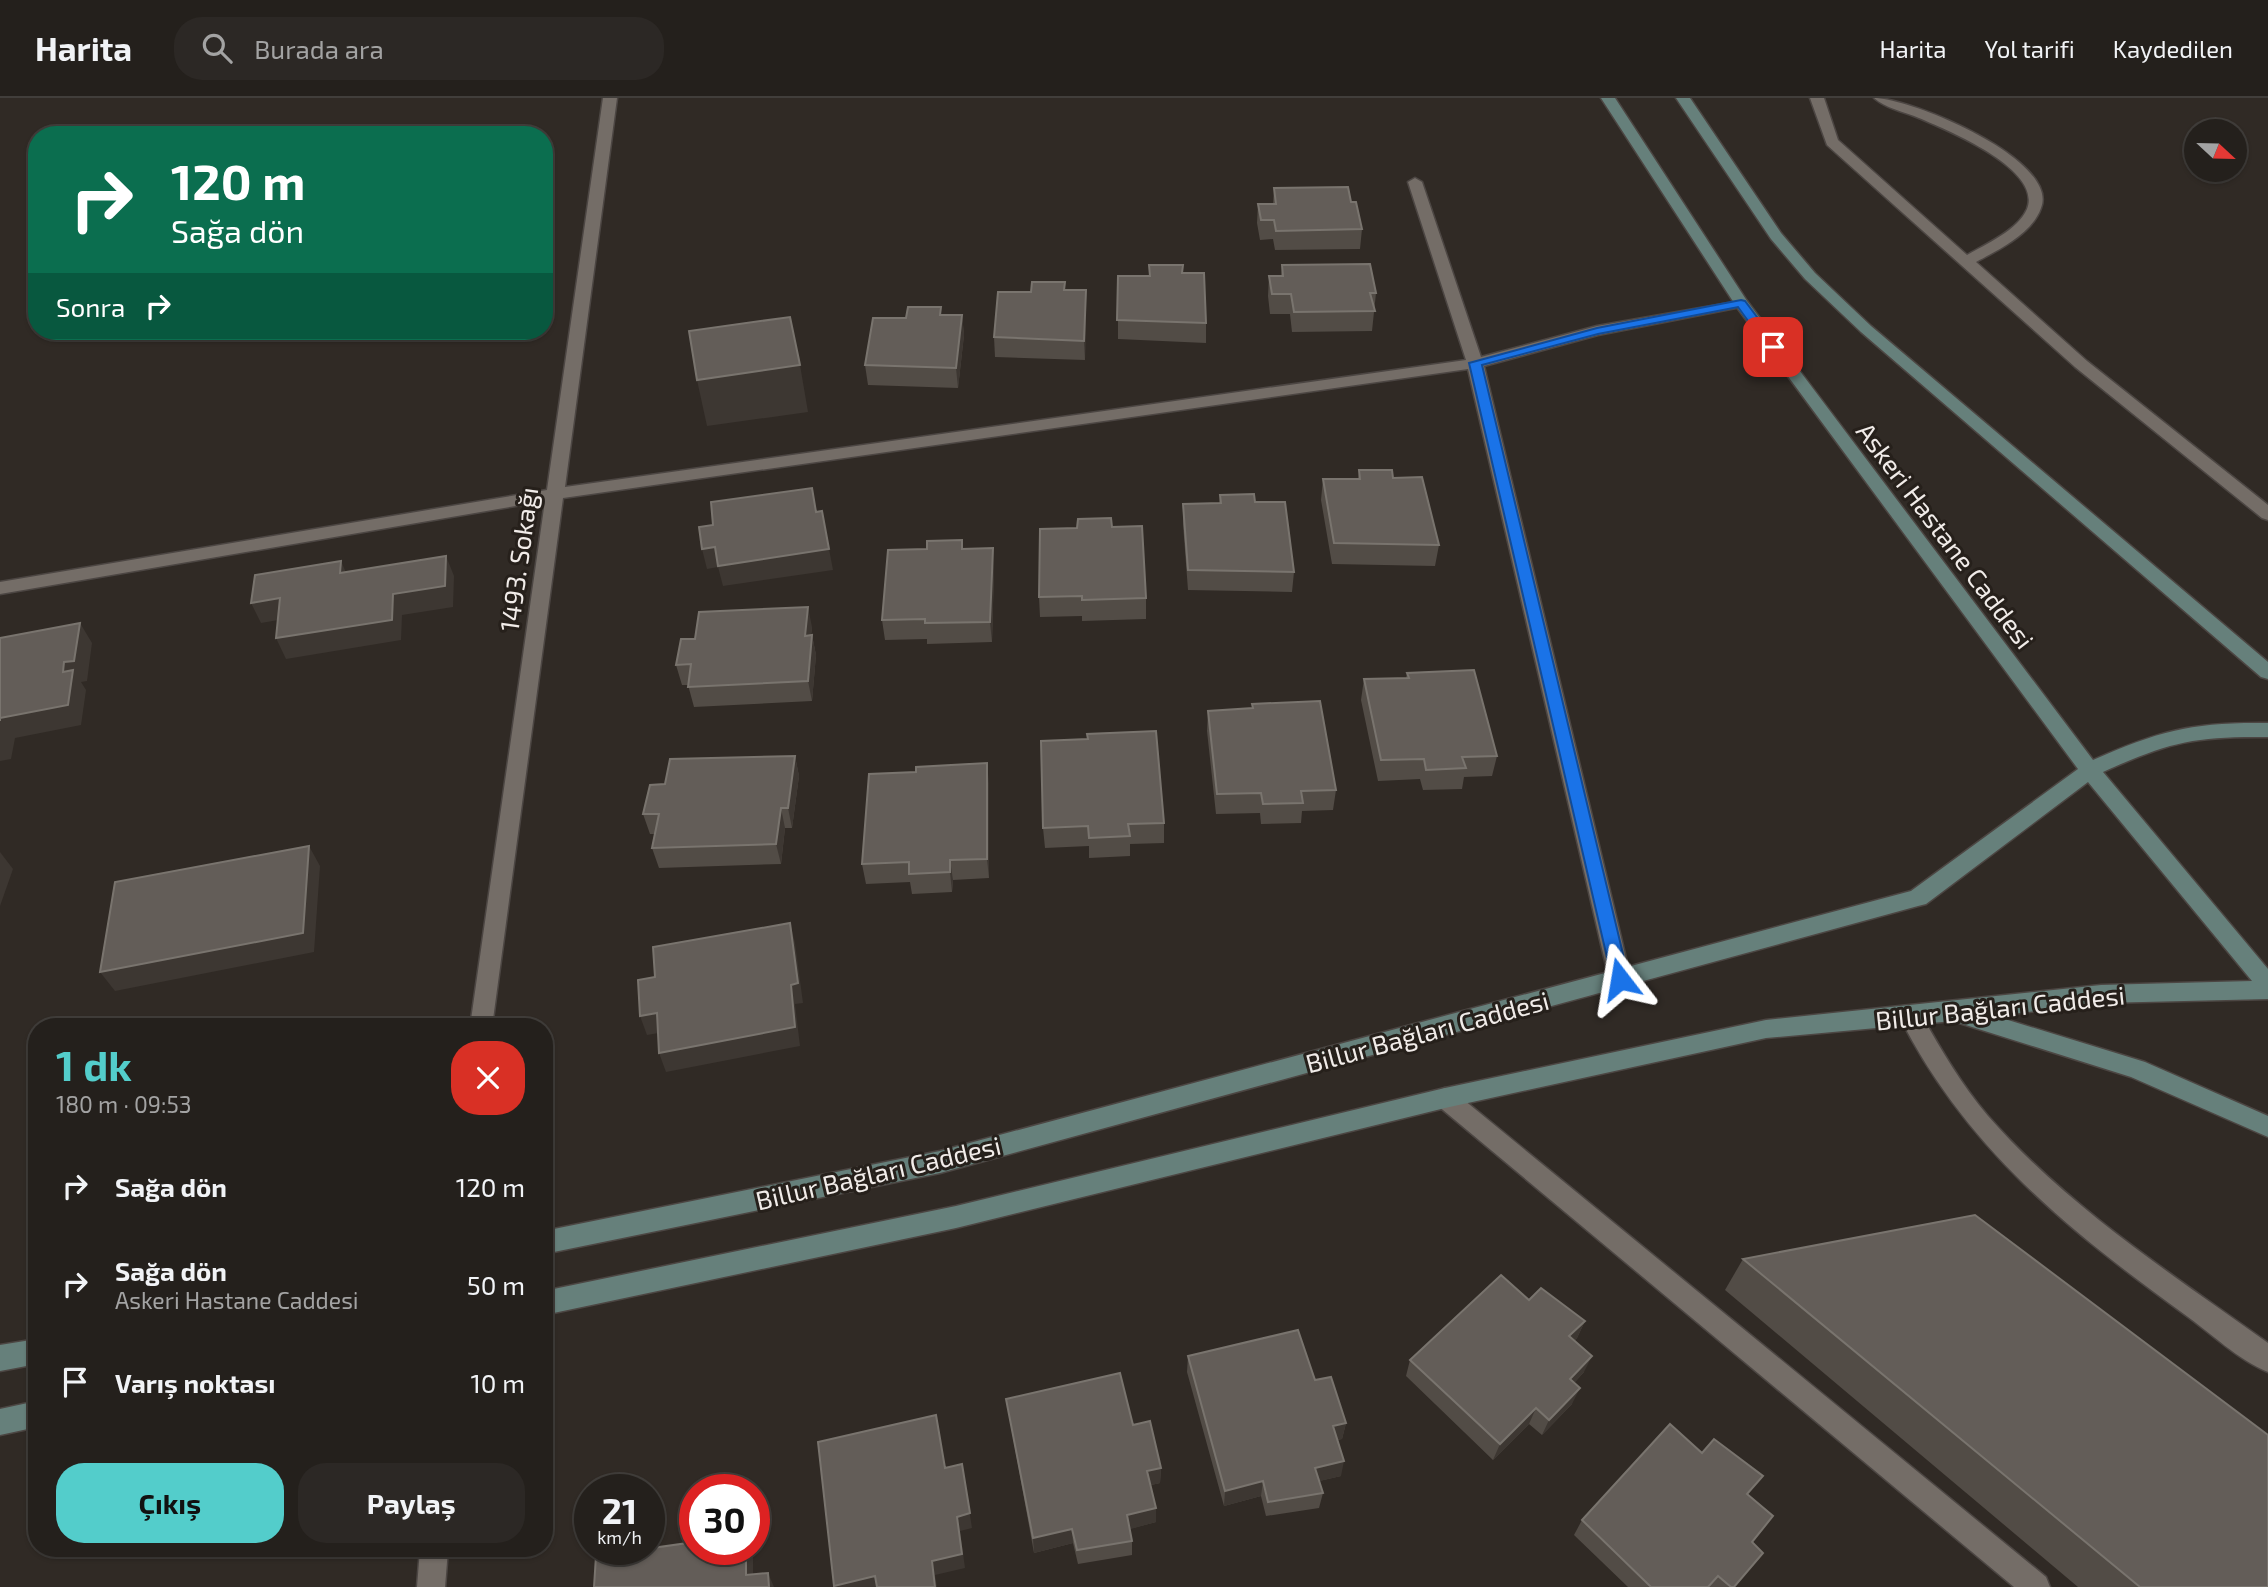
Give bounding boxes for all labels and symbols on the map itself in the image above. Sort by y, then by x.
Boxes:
north arrow [2184,119,2247,182]
pin [1743,317,1803,377]
street label: Askeri Hastane Caddesi [1851,416,2041,654]
street label: 1493. Sokağı [493,485,543,633]
position arrow [1583,942,1657,1016]
street label: Billur Bağları Caddesi [1874,978,2126,1036]
street label: Billur Bağları Caddesi [1302,984,1552,1078]
street label: Billur Bağları Caddesi [752,1129,1004,1215]
speed limit sign: 30 [679,1474,770,1565]

